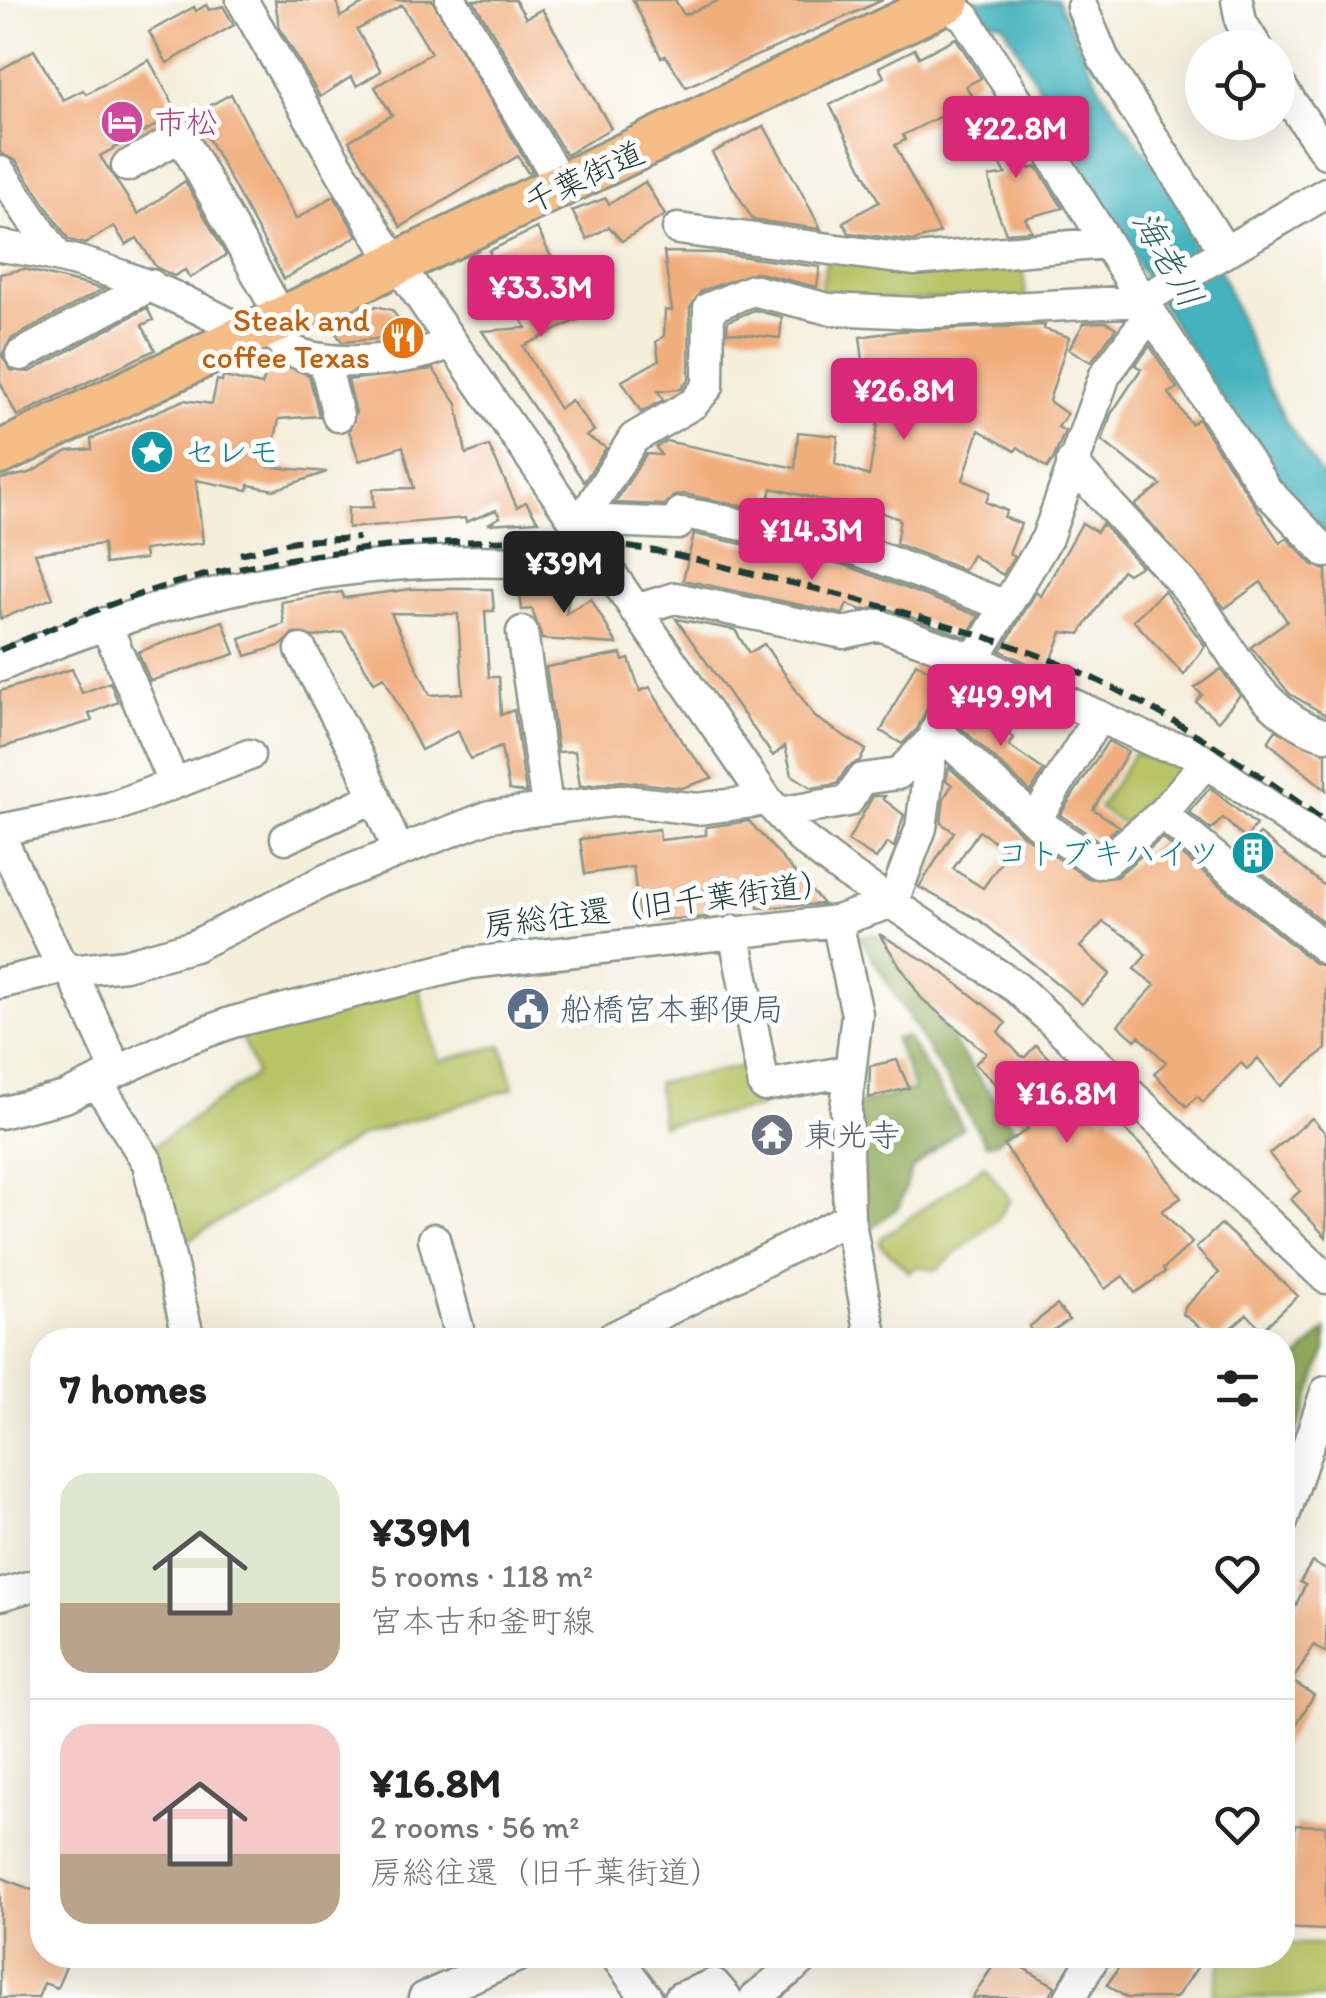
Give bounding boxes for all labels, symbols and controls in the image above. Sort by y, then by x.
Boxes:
map controls [1185,30,1295,140]
button: locate [1185,30,1295,140]
pin: ¥22.8M [935,96,1097,181]
hotel icon: 市松 [99,99,145,145]
place label: 市松 [154,103,218,141]
text: ¥22.8M [965,109,1067,147]
street label: 千葉街道 [518,133,650,221]
water label: 海老川 [1124,203,1212,315]
pin: ¥33.3M [460,255,622,340]
text: ¥33.3M [489,268,593,306]
place label: Steak and coffee Texas [202,301,370,376]
restaurant icon: Steak and coffee Texas [380,315,426,361]
pin: ¥26.8M [823,358,985,443]
text: ¥26.8M [853,371,955,409]
place icon: セレモ [129,429,175,475]
place label: セレモ [184,433,280,471]
pin: ¥14.3M [731,498,893,583]
text: ¥14.3M [761,511,863,549]
pin: ¥39M [505,531,623,616]
text: ¥39M [525,544,603,582]
pin: ¥49.9M [920,664,1082,749]
text: ¥49.9M [949,677,1053,715]
building icon: コトブキハイツ [1230,830,1276,876]
place label: コトブキハイツ [996,834,1220,872]
street label: 房総往還（旧千葉街道） [481,864,835,944]
public building icon: 船橋宮本郵便局 [505,986,551,1032]
place label: 船橋宮本郵便局 [560,990,784,1028]
pin: ¥16.8M [986,1061,1148,1146]
text: ¥16.8M [1017,1074,1117,1112]
temple icon: 東光寺 [749,1112,795,1158]
place label: 東光寺 [804,1116,900,1154]
icon: filters [1210,1361,1265,1416]
text: 7 homes [60,1363,207,1414]
text: ¥39M [370,1506,471,1557]
icon: home [140,1513,260,1633]
icon: heart [1210,1546,1265,1601]
text: 5 rooms · 118 m² [370,1557,593,1595]
text: 宮本古和釜町線 [370,1602,594,1640]
text: ¥16.8M [370,1757,502,1808]
icon: home [140,1764,260,1884]
icon: heart [1210,1797,1265,1852]
text: 2 rooms · 56 m² [370,1808,579,1846]
text: 房総往還（旧千葉街道） [370,1853,722,1891]

